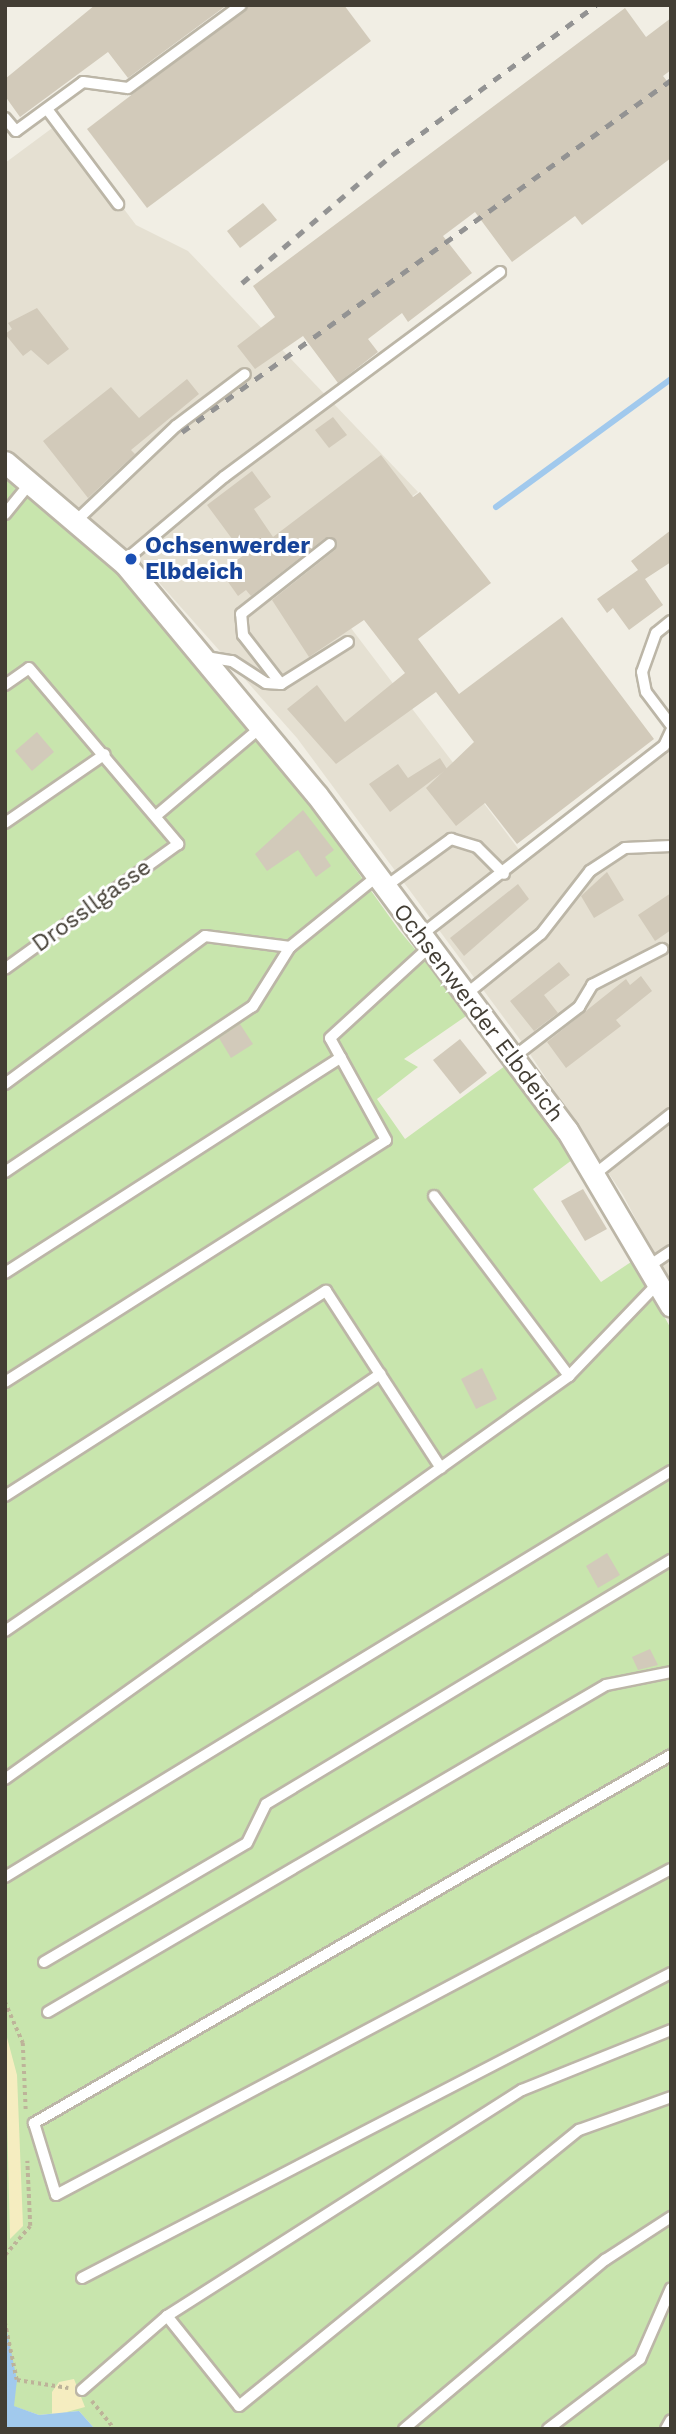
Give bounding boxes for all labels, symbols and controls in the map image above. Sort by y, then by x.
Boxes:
place label: Ochsenwerder Elbdeich [145,532,310,586]
marker: Ochsenwerder Elbdeich [123,551,139,567]
street label: Drossllgasse [27,854,157,958]
street label: Ochsenwerder Elbdeich [387,898,569,1128]

